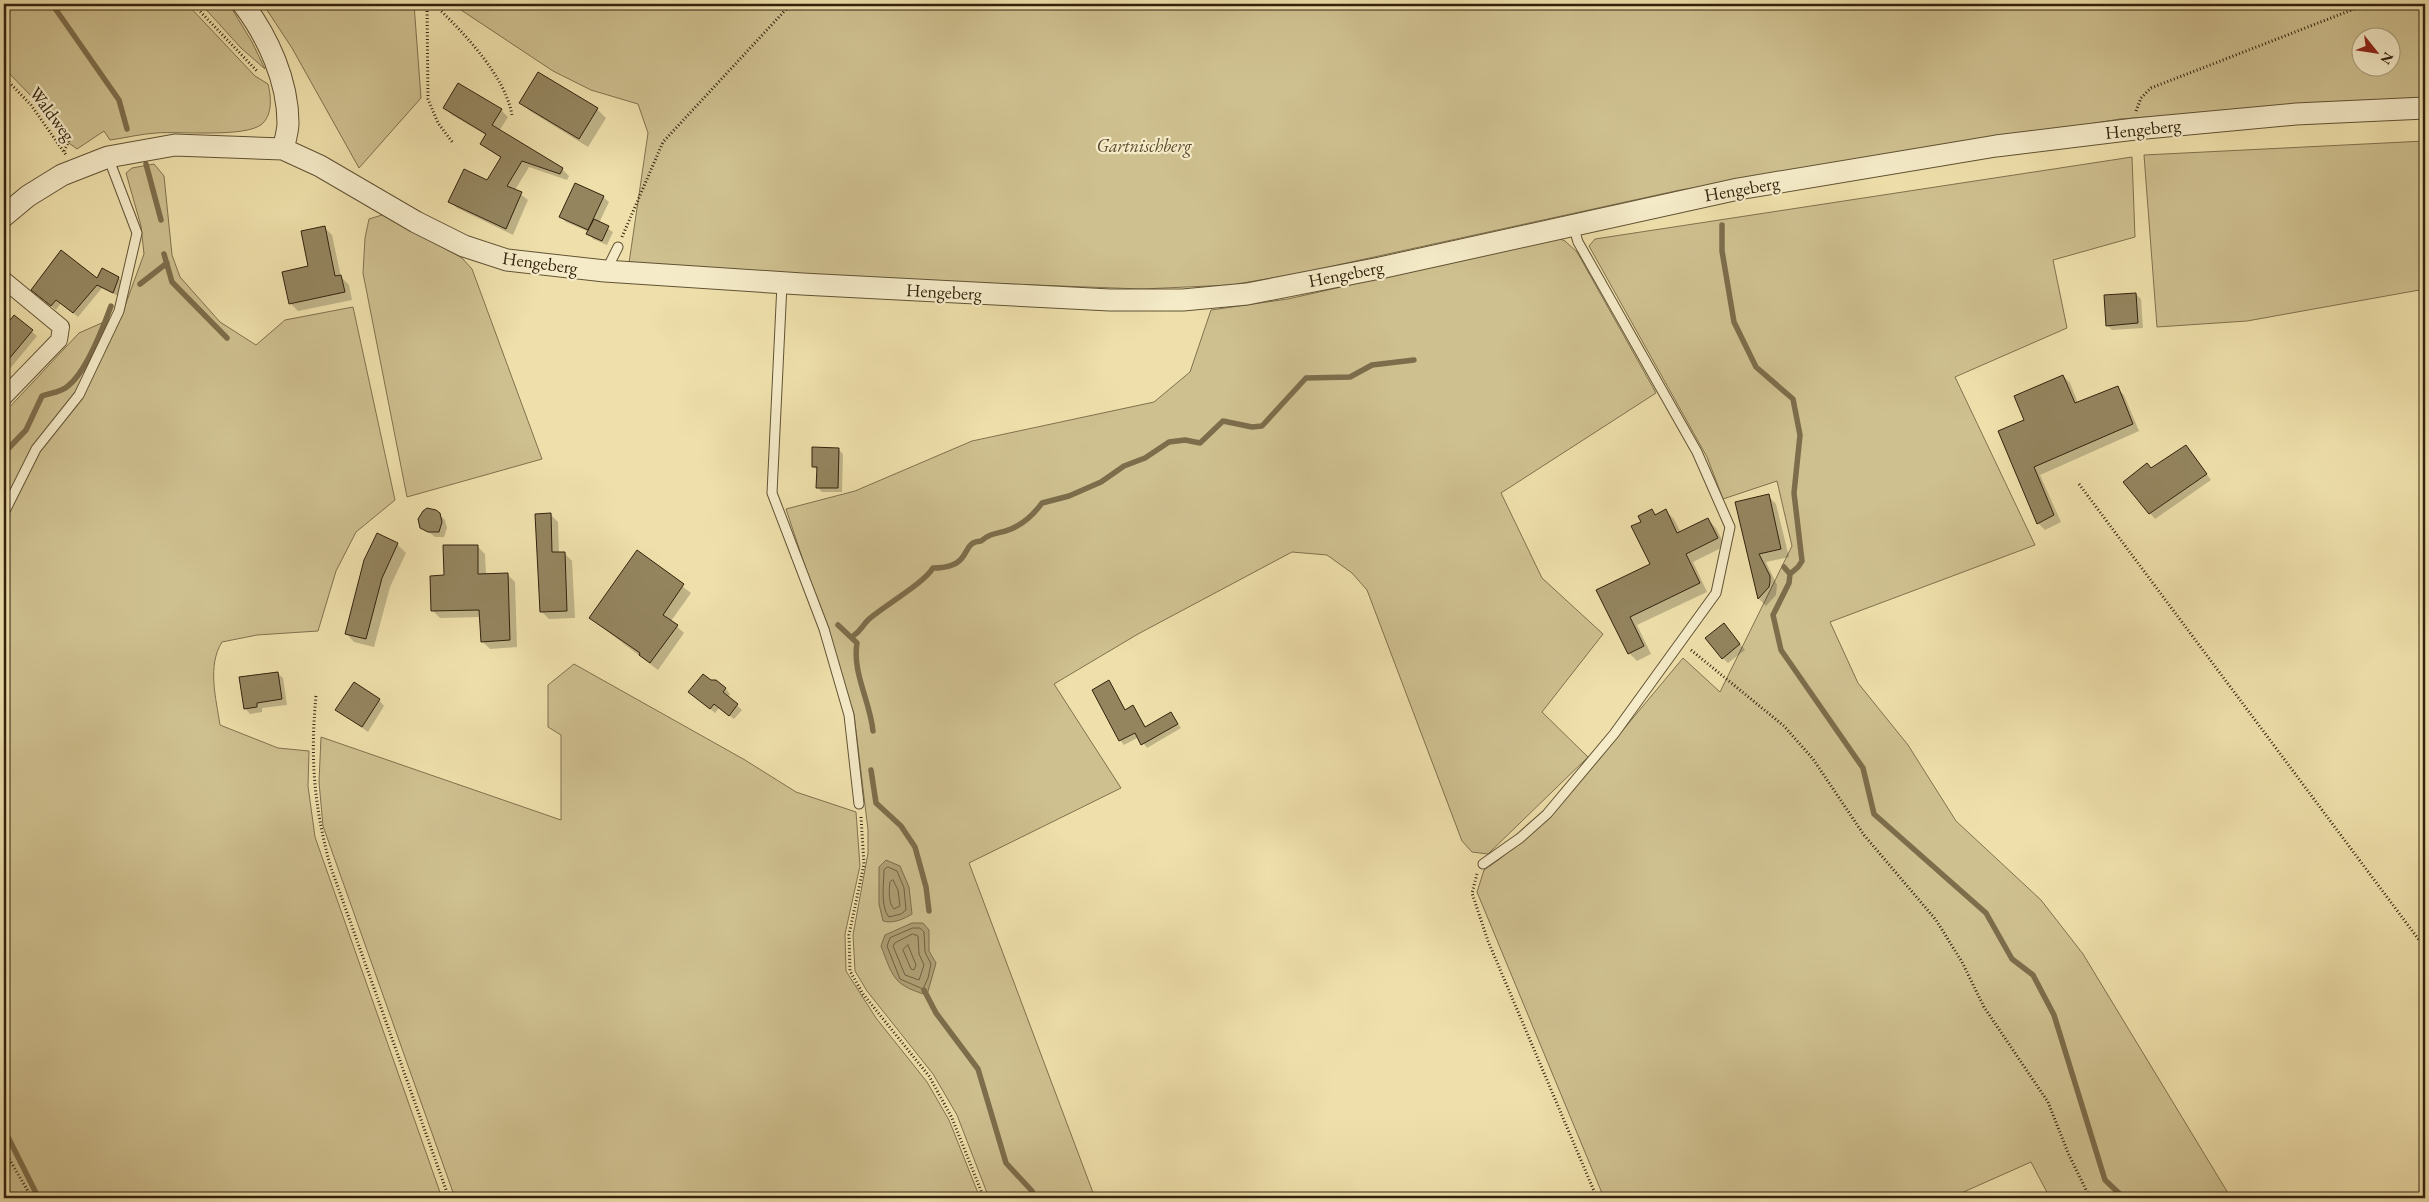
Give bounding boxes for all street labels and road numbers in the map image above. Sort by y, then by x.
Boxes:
street label: Waldweg [25,82,80,146]
street label: Hengeberg [2104,113,2182,144]
street label: Hengeberg [1702,171,1782,206]
street label: Hengeberg [501,246,580,279]
street label: Hengeberg [1306,255,1386,292]
street label: Hengeberg [905,278,983,305]

